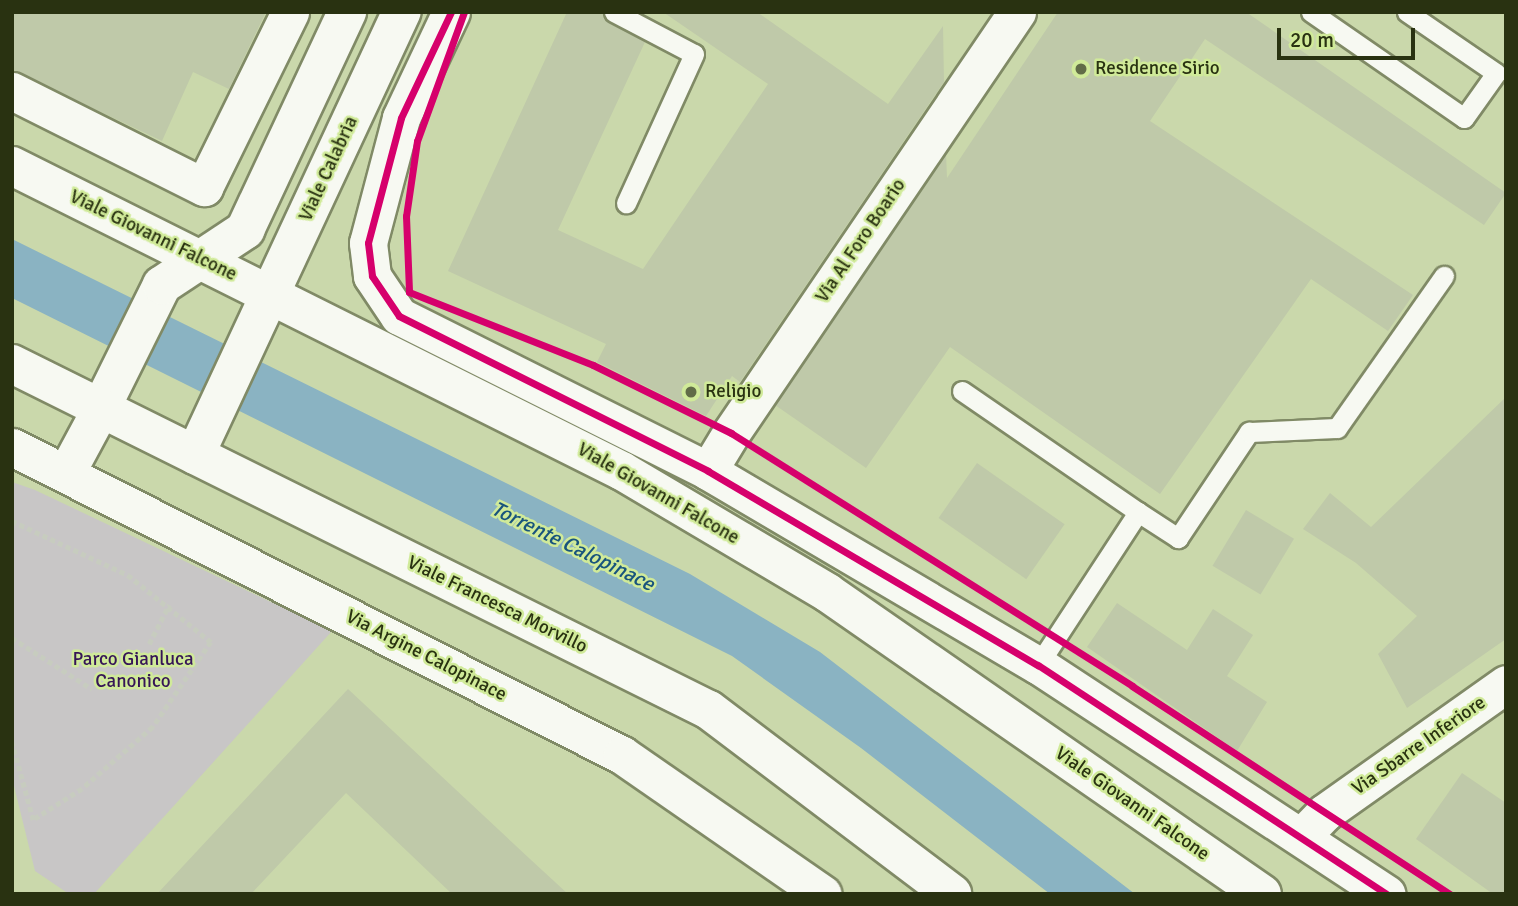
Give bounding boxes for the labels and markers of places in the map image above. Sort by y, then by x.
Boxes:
place label: Residence Sirio [1095,58,1220,80]
marker: Residence Sirio [1073,61,1089,77]
place label: Religio [705,381,761,403]
marker: Religio [683,384,699,400]

